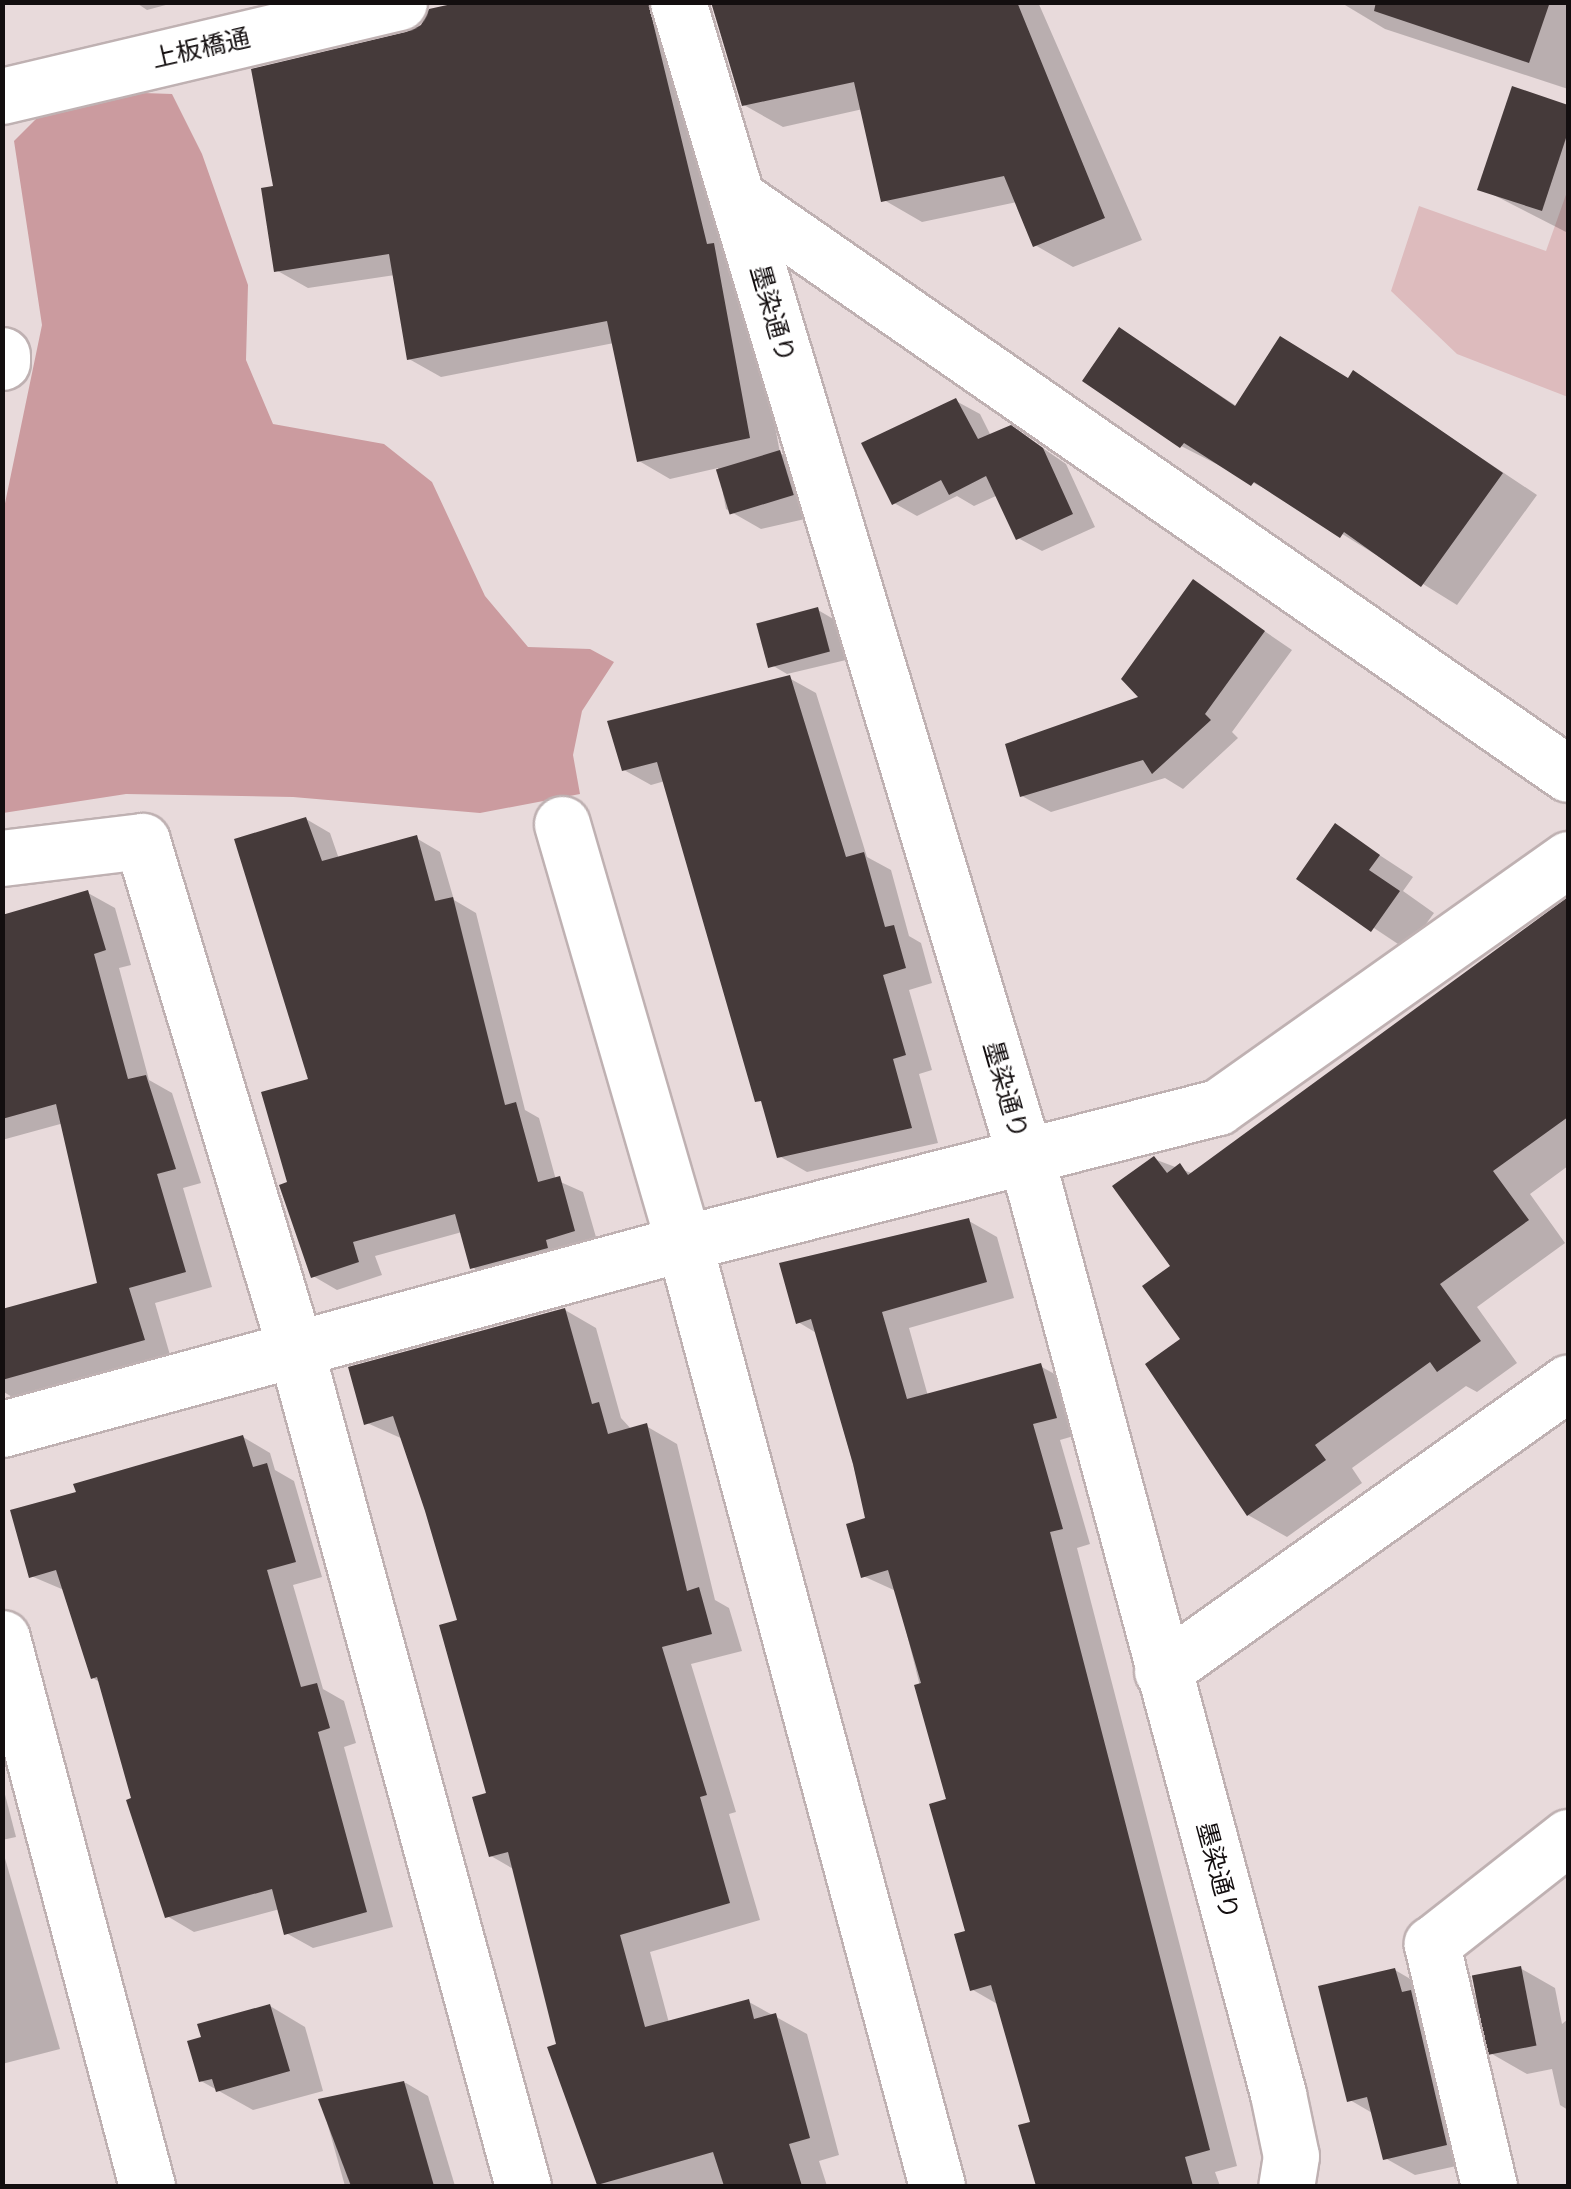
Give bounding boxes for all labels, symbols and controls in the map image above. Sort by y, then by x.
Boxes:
street label: 上板橋通 [149,23,253,75]
street label: 墨染通り [744,262,800,366]
street label: 墨染通り [977,1038,1033,1142]
street label: 墨染通り [1190,1819,1244,1923]

